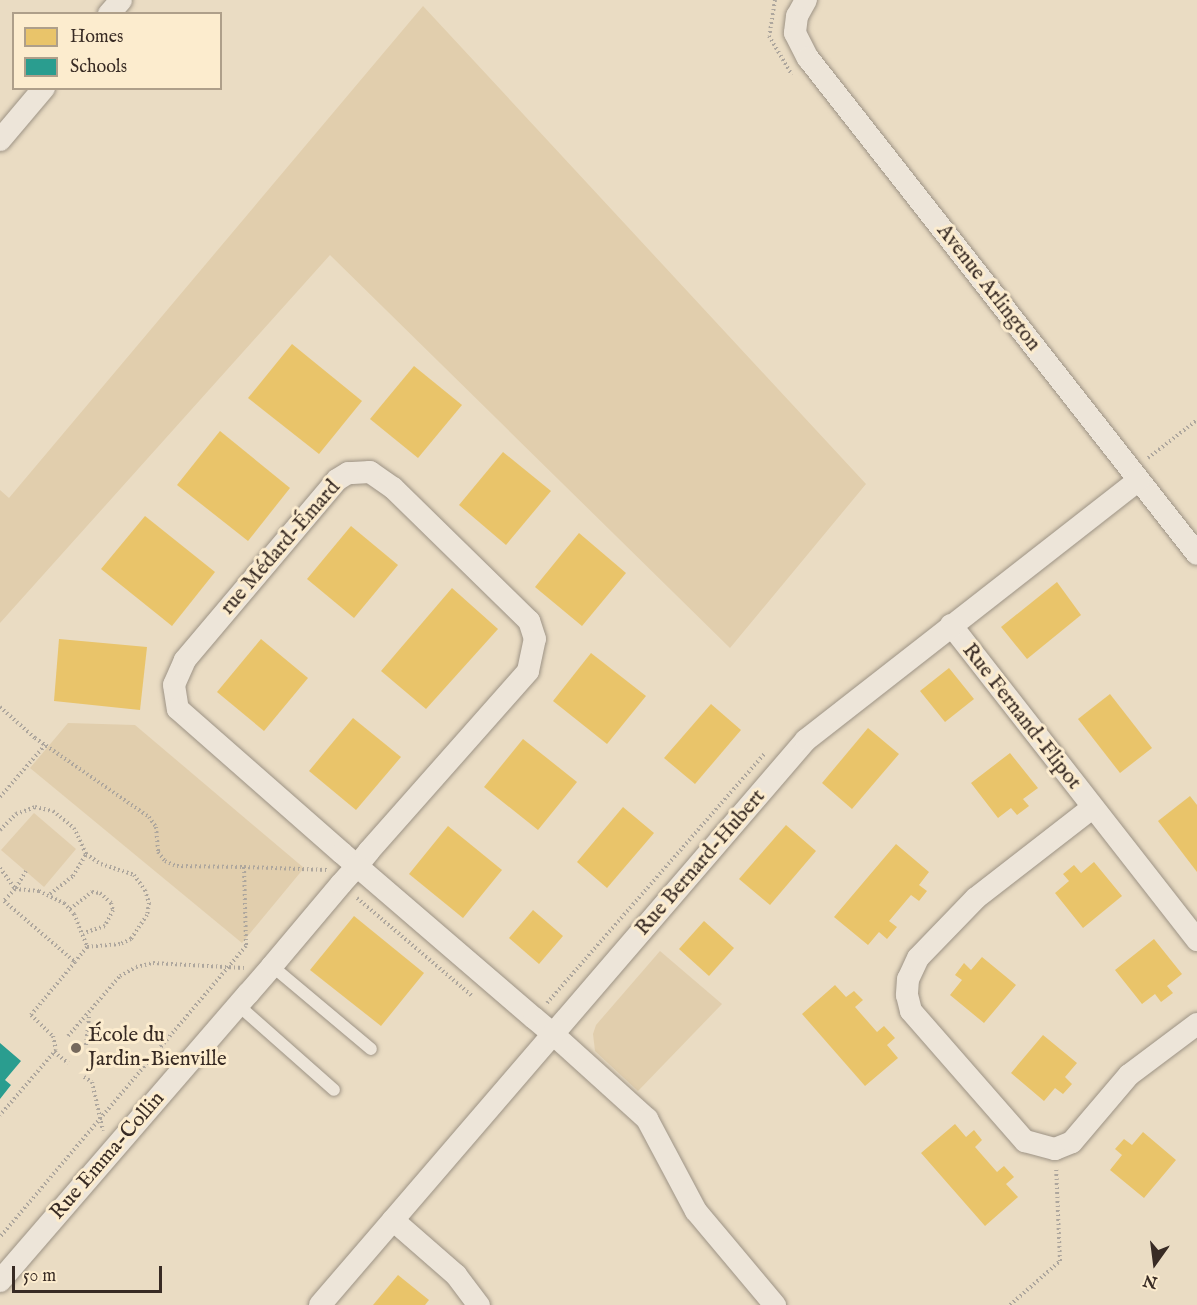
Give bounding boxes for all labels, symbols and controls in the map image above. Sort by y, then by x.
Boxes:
legend [12,12,222,90]
text: Homes [70,26,123,49]
text: Schools [70,56,127,79]
street label: Avenue Arlington [931,219,1045,357]
street label: rue Médard-Émard [216,476,346,620]
street label: Rue Fernand-Flipot [956,639,1086,795]
street label: Rue Bernard-Hubert [631,785,771,941]
place label: École du Jardin-Bienville [88,1023,227,1073]
marker: École du Jardin-Bienville [69,1041,83,1055]
street label: Rue Emma-Collin [46,1087,170,1225]
north arrow [1125,1233,1185,1293]
scale bar [15,1254,165,1292]
text: 50 m [23,1265,56,1288]
text: N [1142,1269,1160,1292]

